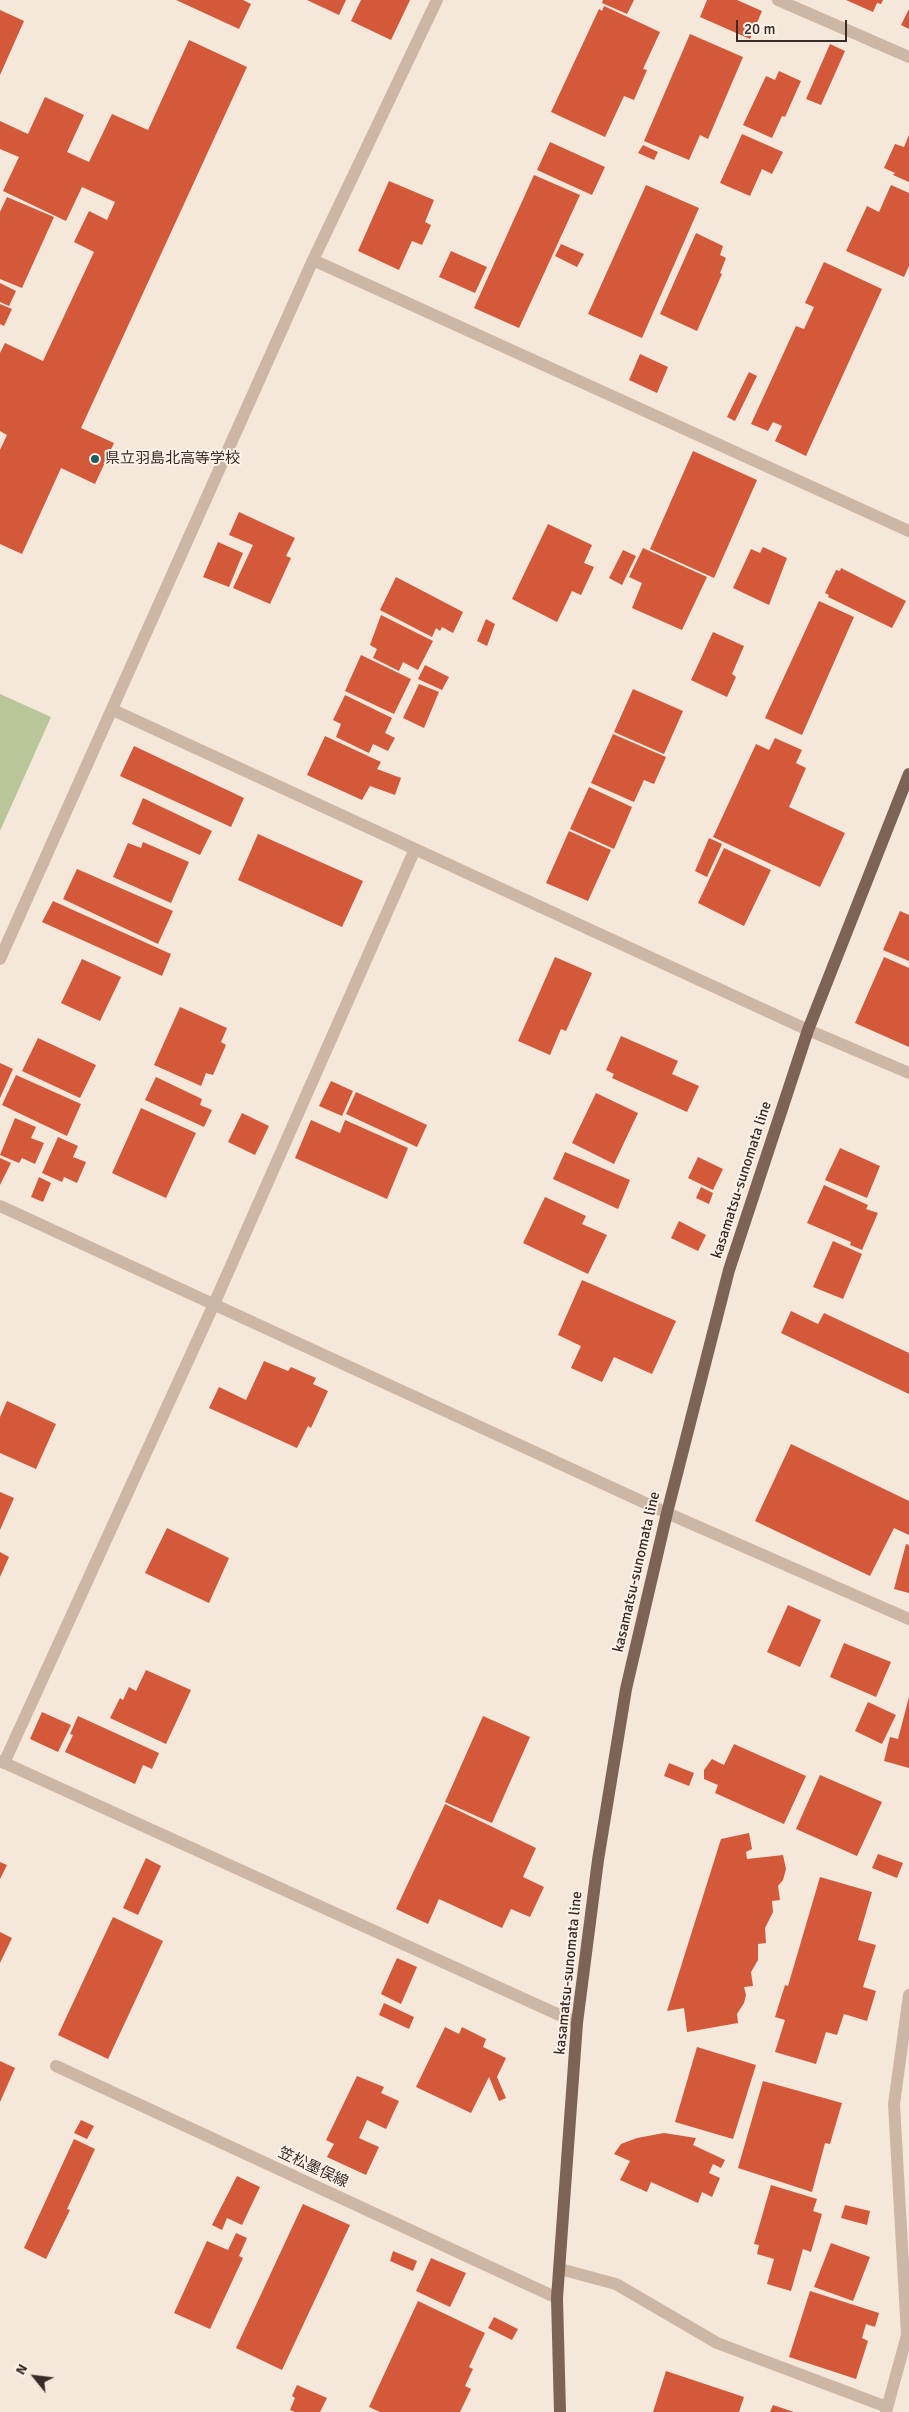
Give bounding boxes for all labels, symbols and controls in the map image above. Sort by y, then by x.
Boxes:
scale bar [739,10,850,42]
text: 20 m [744,20,775,38]
place label: 県立羽島北高等学校 [105,450,240,468]
marker: 県立羽島北高等学校 [89,453,101,465]
street label: kasamatsu-sunomata line [708,1099,776,1261]
street label: kasamatsu-sunomata line [610,1490,664,1654]
street label: kasamatsu-sunomata line [551,1890,587,2056]
street label: 笠松墨俣線 [275,2144,351,2192]
north arrow [10,2352,60,2402]
text: N [12,2361,31,2378]

